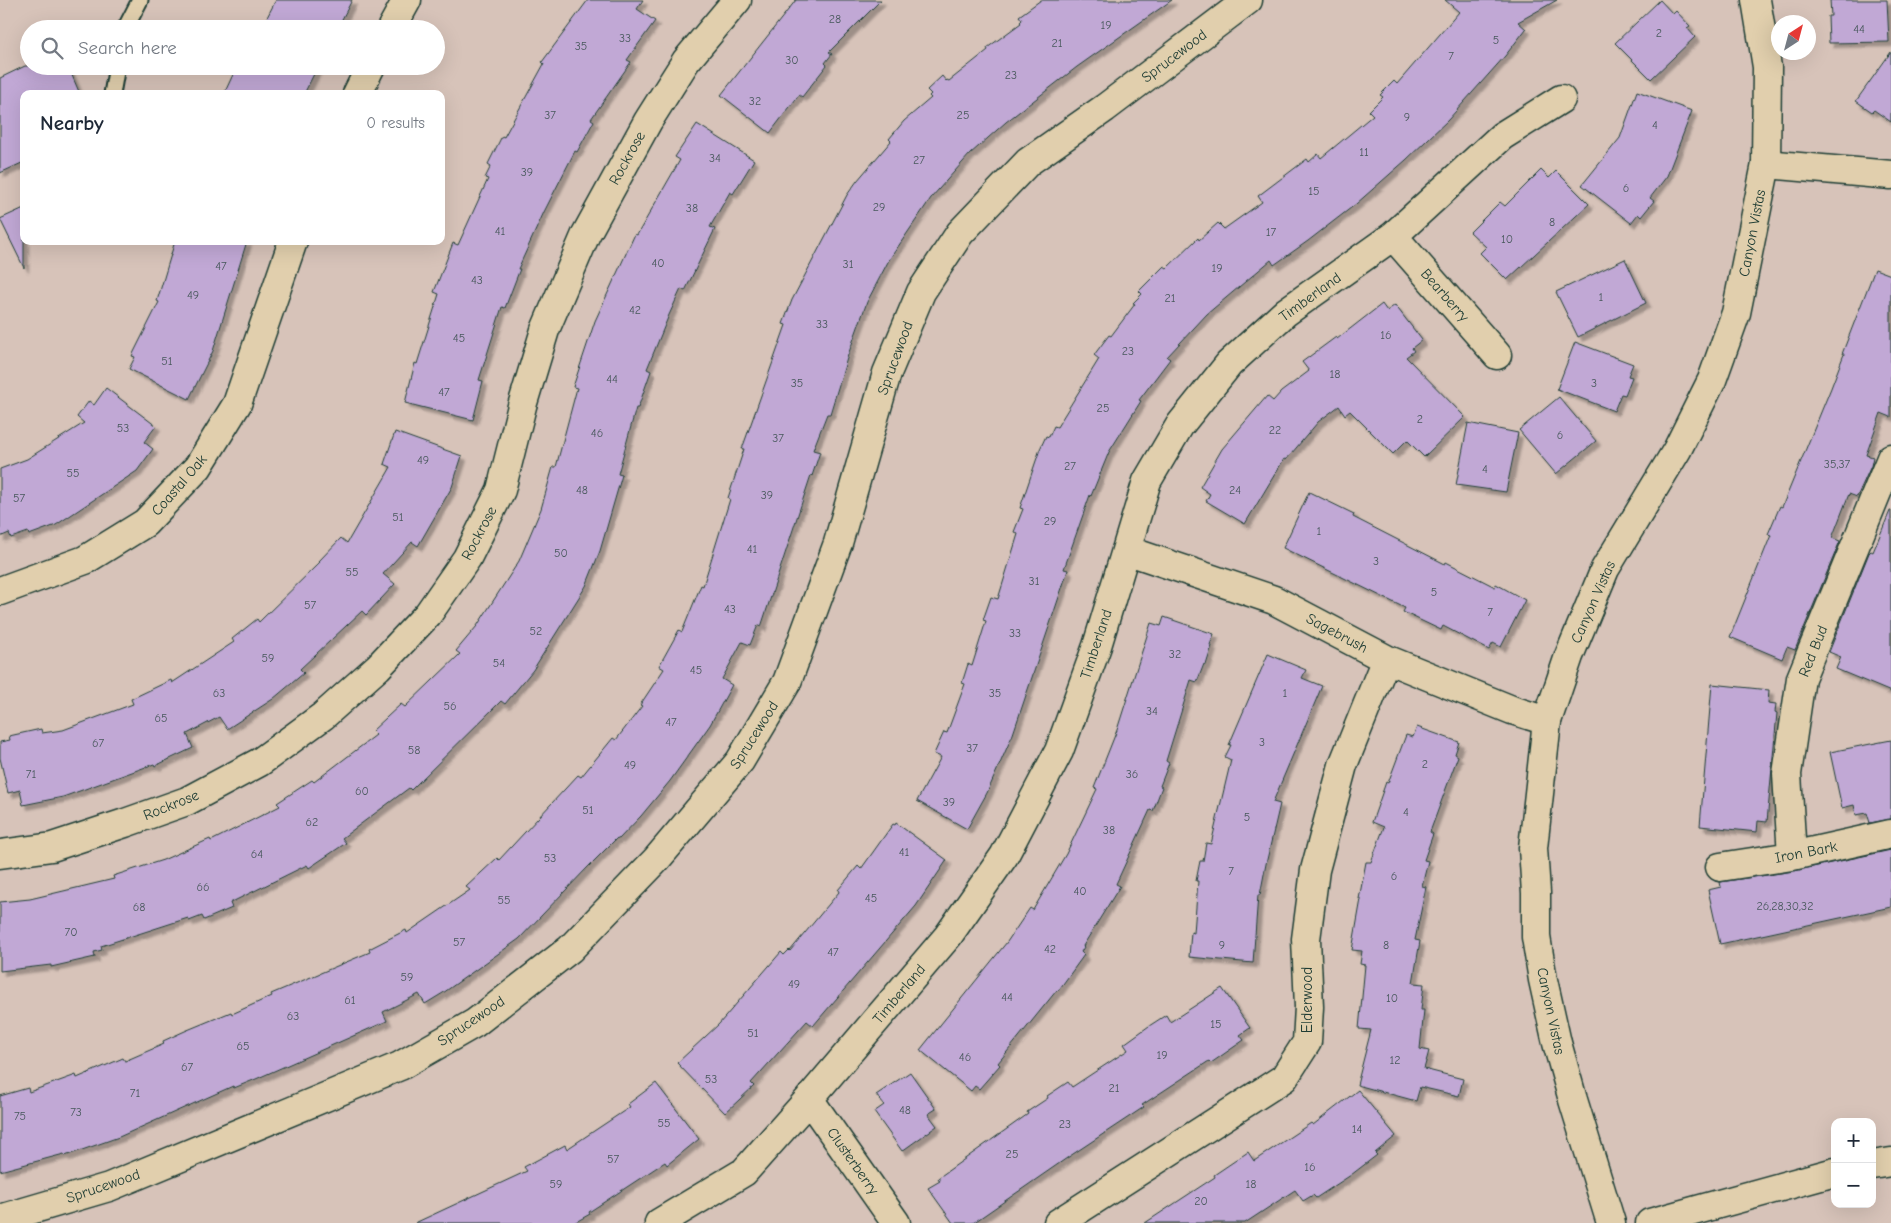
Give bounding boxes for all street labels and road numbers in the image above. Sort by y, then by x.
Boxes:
street label: Sprucewood [1138,26,1210,86]
street label: Rockrose [605,128,649,188]
street label: Canyon Vistas [1735,188,1769,278]
street label: Bearberry [1417,265,1473,326]
street label: Timberland [1275,268,1345,326]
street label: Sprucewood [873,319,917,397]
street label: Coastal Oak [147,450,211,519]
street label: Rockrose [457,503,501,563]
street label: Canyon Vistas [1567,558,1619,646]
street label: Timberland [1076,607,1116,681]
street label: Sagebrush [1303,609,1371,657]
street label: Red Bud [1795,623,1831,679]
street label: Sprucewood [726,698,782,772]
street label: Rockrose [141,786,202,824]
street label: Iron Bark [1773,837,1839,867]
street label: Timberland [869,960,929,1028]
street label: Canyon Vistas [1533,966,1569,1056]
street label: Elderwood [1298,967,1316,1033]
street label: Sprucewood [434,992,508,1050]
street label: Clusterberry [823,1124,883,1198]
street label: Sprucewood [64,1165,142,1207]

